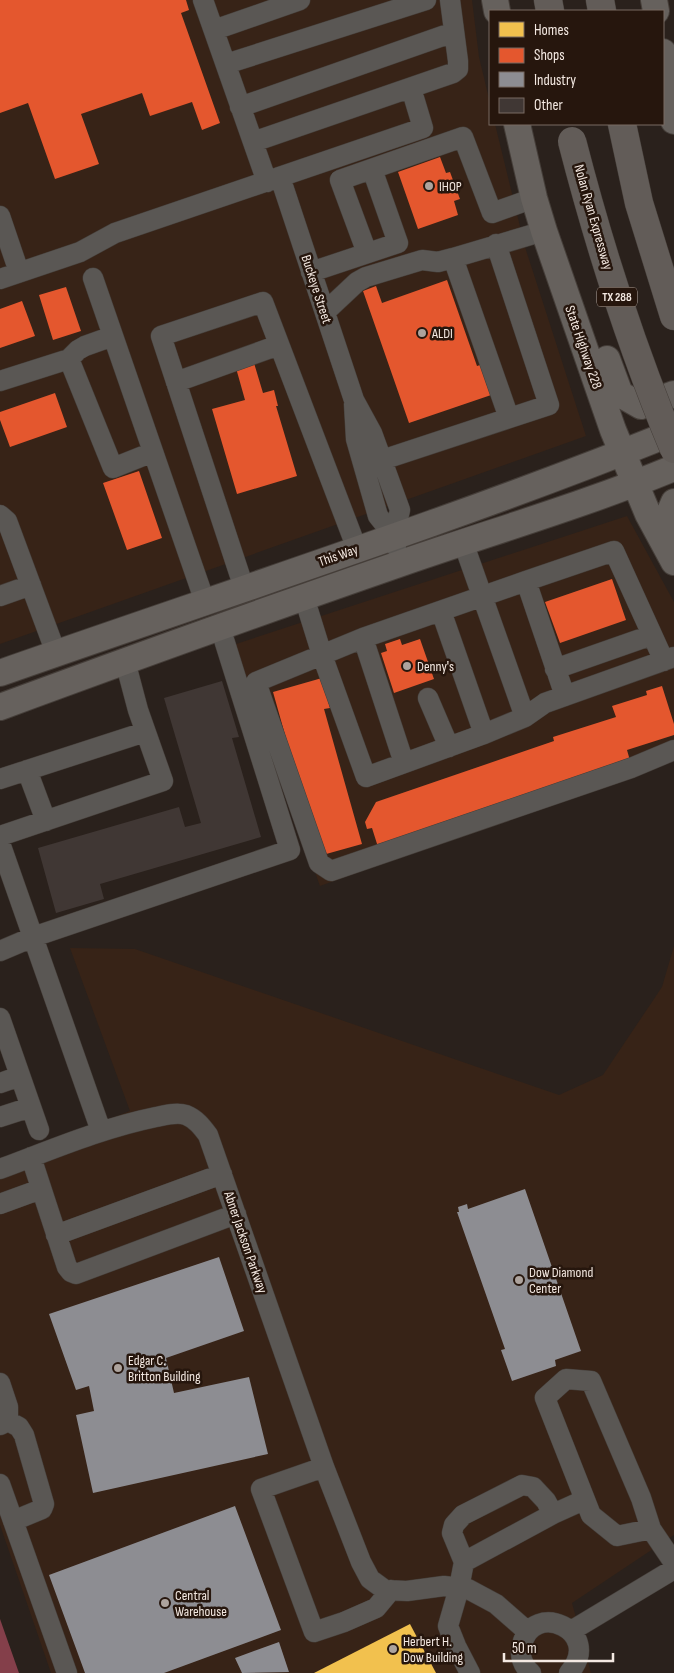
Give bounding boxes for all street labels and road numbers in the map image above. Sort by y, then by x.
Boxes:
street label: Nolan Ryan Expressway [570,163,617,272]
street label: Buckeye Street [297,253,336,326]
road number: TX 288 [597,288,637,306]
street label: State Highway 228 [561,303,606,391]
street label: This Way [316,541,361,570]
street label: Abner Jackson Parkway [220,1188,271,1296]

